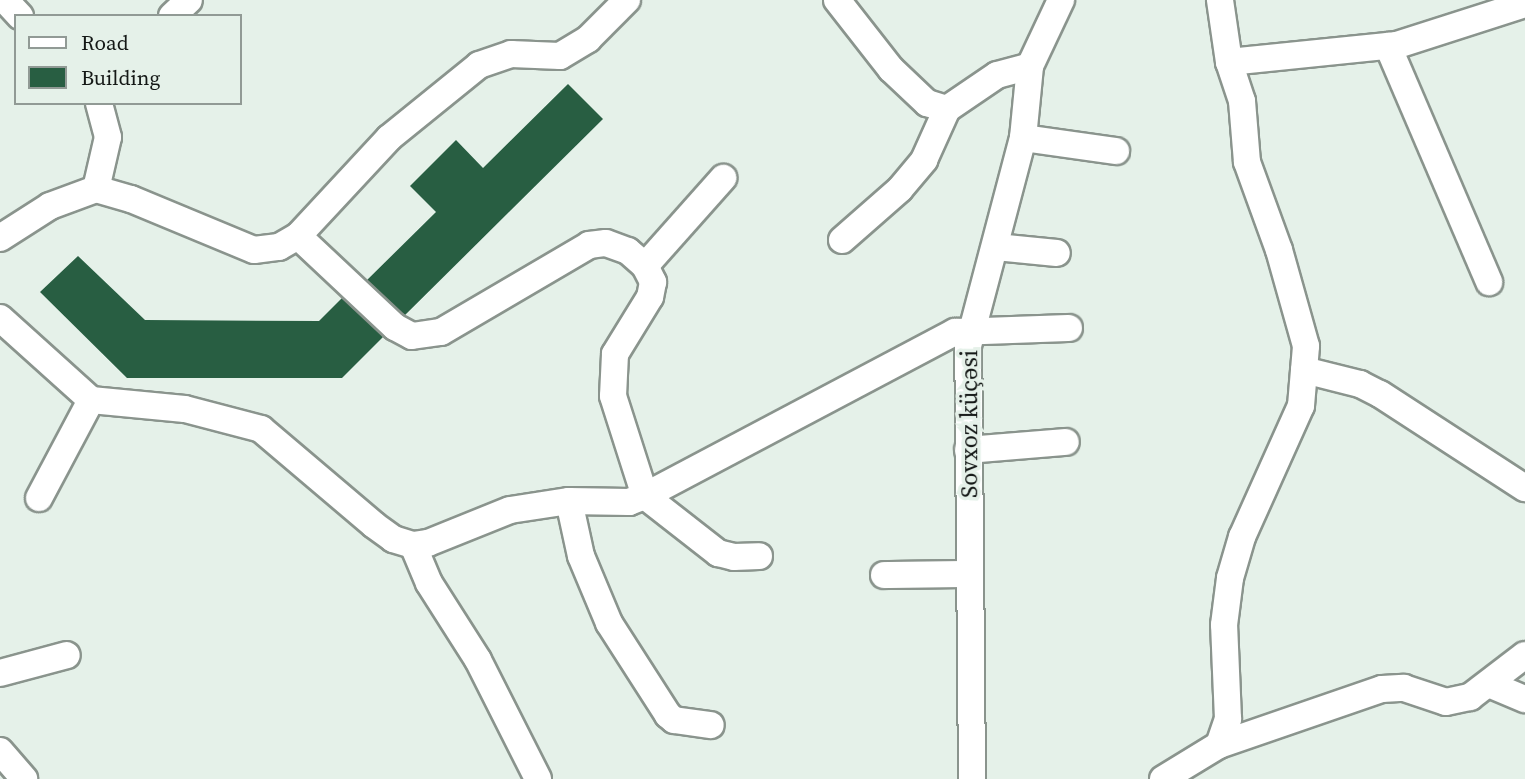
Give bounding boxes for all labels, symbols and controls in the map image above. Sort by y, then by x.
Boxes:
legend [14,14,242,105]
text: Road [81,28,129,57]
text: Building [81,63,160,92]
street label: Sovxoz küçəsi [955,350,983,498]

